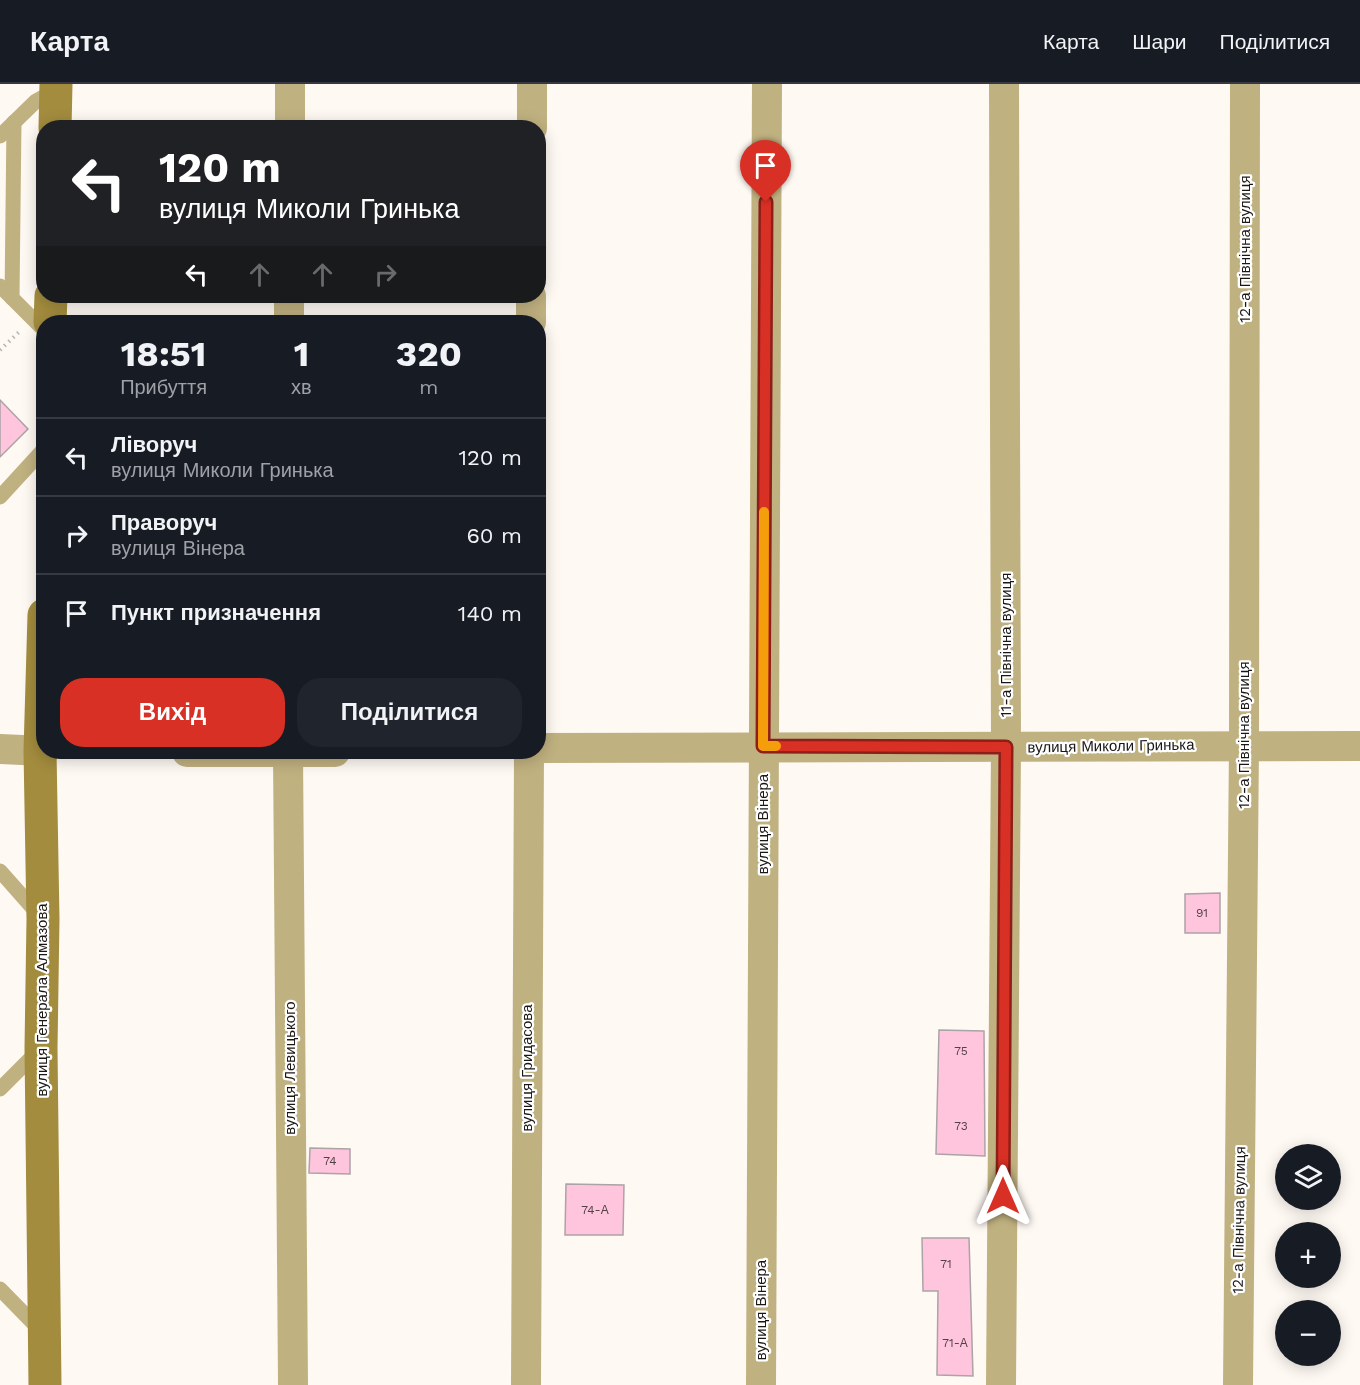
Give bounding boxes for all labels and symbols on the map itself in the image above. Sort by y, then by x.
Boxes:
pin [740,140,791,202]
street label: 12-а Північна вулиця [1236,175,1254,323]
street label: 11-а Північна вулиця [997,573,1015,717]
street label: 12-а Північна вулиця [1235,661,1253,809]
street label: вулиця Миколи Гринька [1027,736,1195,756]
street label: вулиця Вінера [754,773,772,874]
street label: вулиця Генерала Алмазова [33,903,51,1097]
house number: 91 [1196,906,1208,920]
street label: вулиця Левицького [281,1001,299,1135]
street label: вулиця Гридасова [518,1004,536,1132]
house number: 75 [954,1044,968,1058]
house number: 73 [954,1119,968,1133]
street label: 12-а Північна вулиця [1229,1146,1249,1294]
house number: 74 [323,1154,337,1168]
position arrow [971,1164,1035,1228]
house number: 74-А [581,1203,609,1217]
house number: 71 [940,1257,952,1271]
street label: вулиця Вінера [752,1259,770,1360]
house number: 71-А [942,1336,968,1350]

